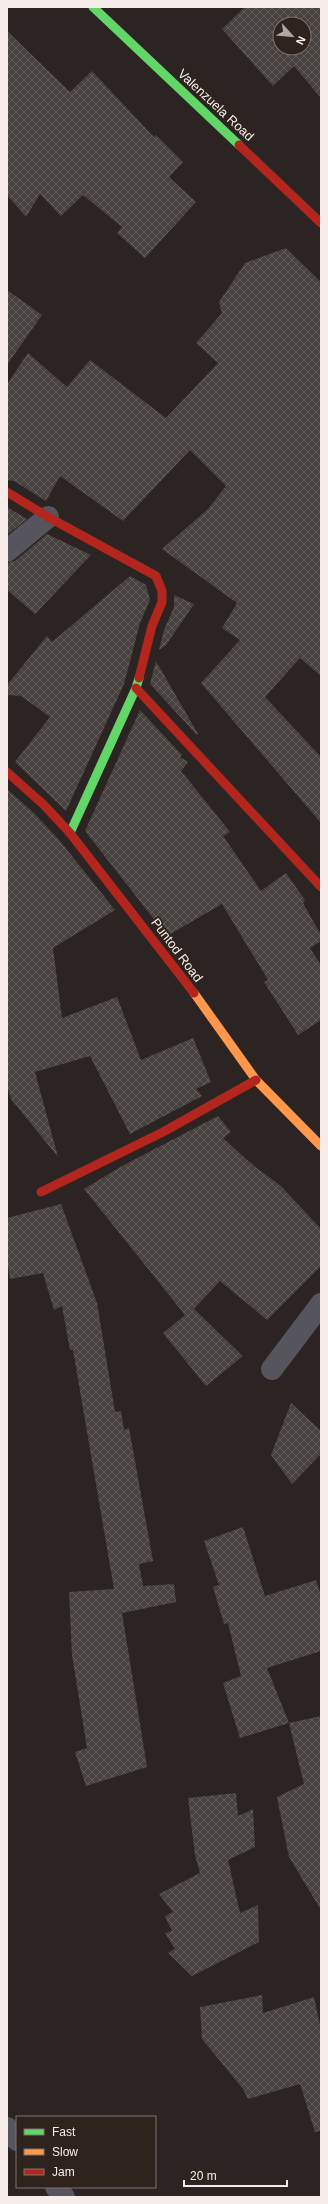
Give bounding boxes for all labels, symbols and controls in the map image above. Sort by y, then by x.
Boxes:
north arrow [272,16,312,56]
text: N [294,34,308,47]
street label: Valenzuela Road [175,66,257,144]
street label: Puntod Road [148,915,206,985]
legend [16,2116,156,2188]
text: Fast [52,2125,76,2139]
text: Slow [52,2145,78,2159]
scale bar [184,2162,287,2188]
text: Jam [52,2165,75,2179]
text: 20 m [190,2169,217,2183]

